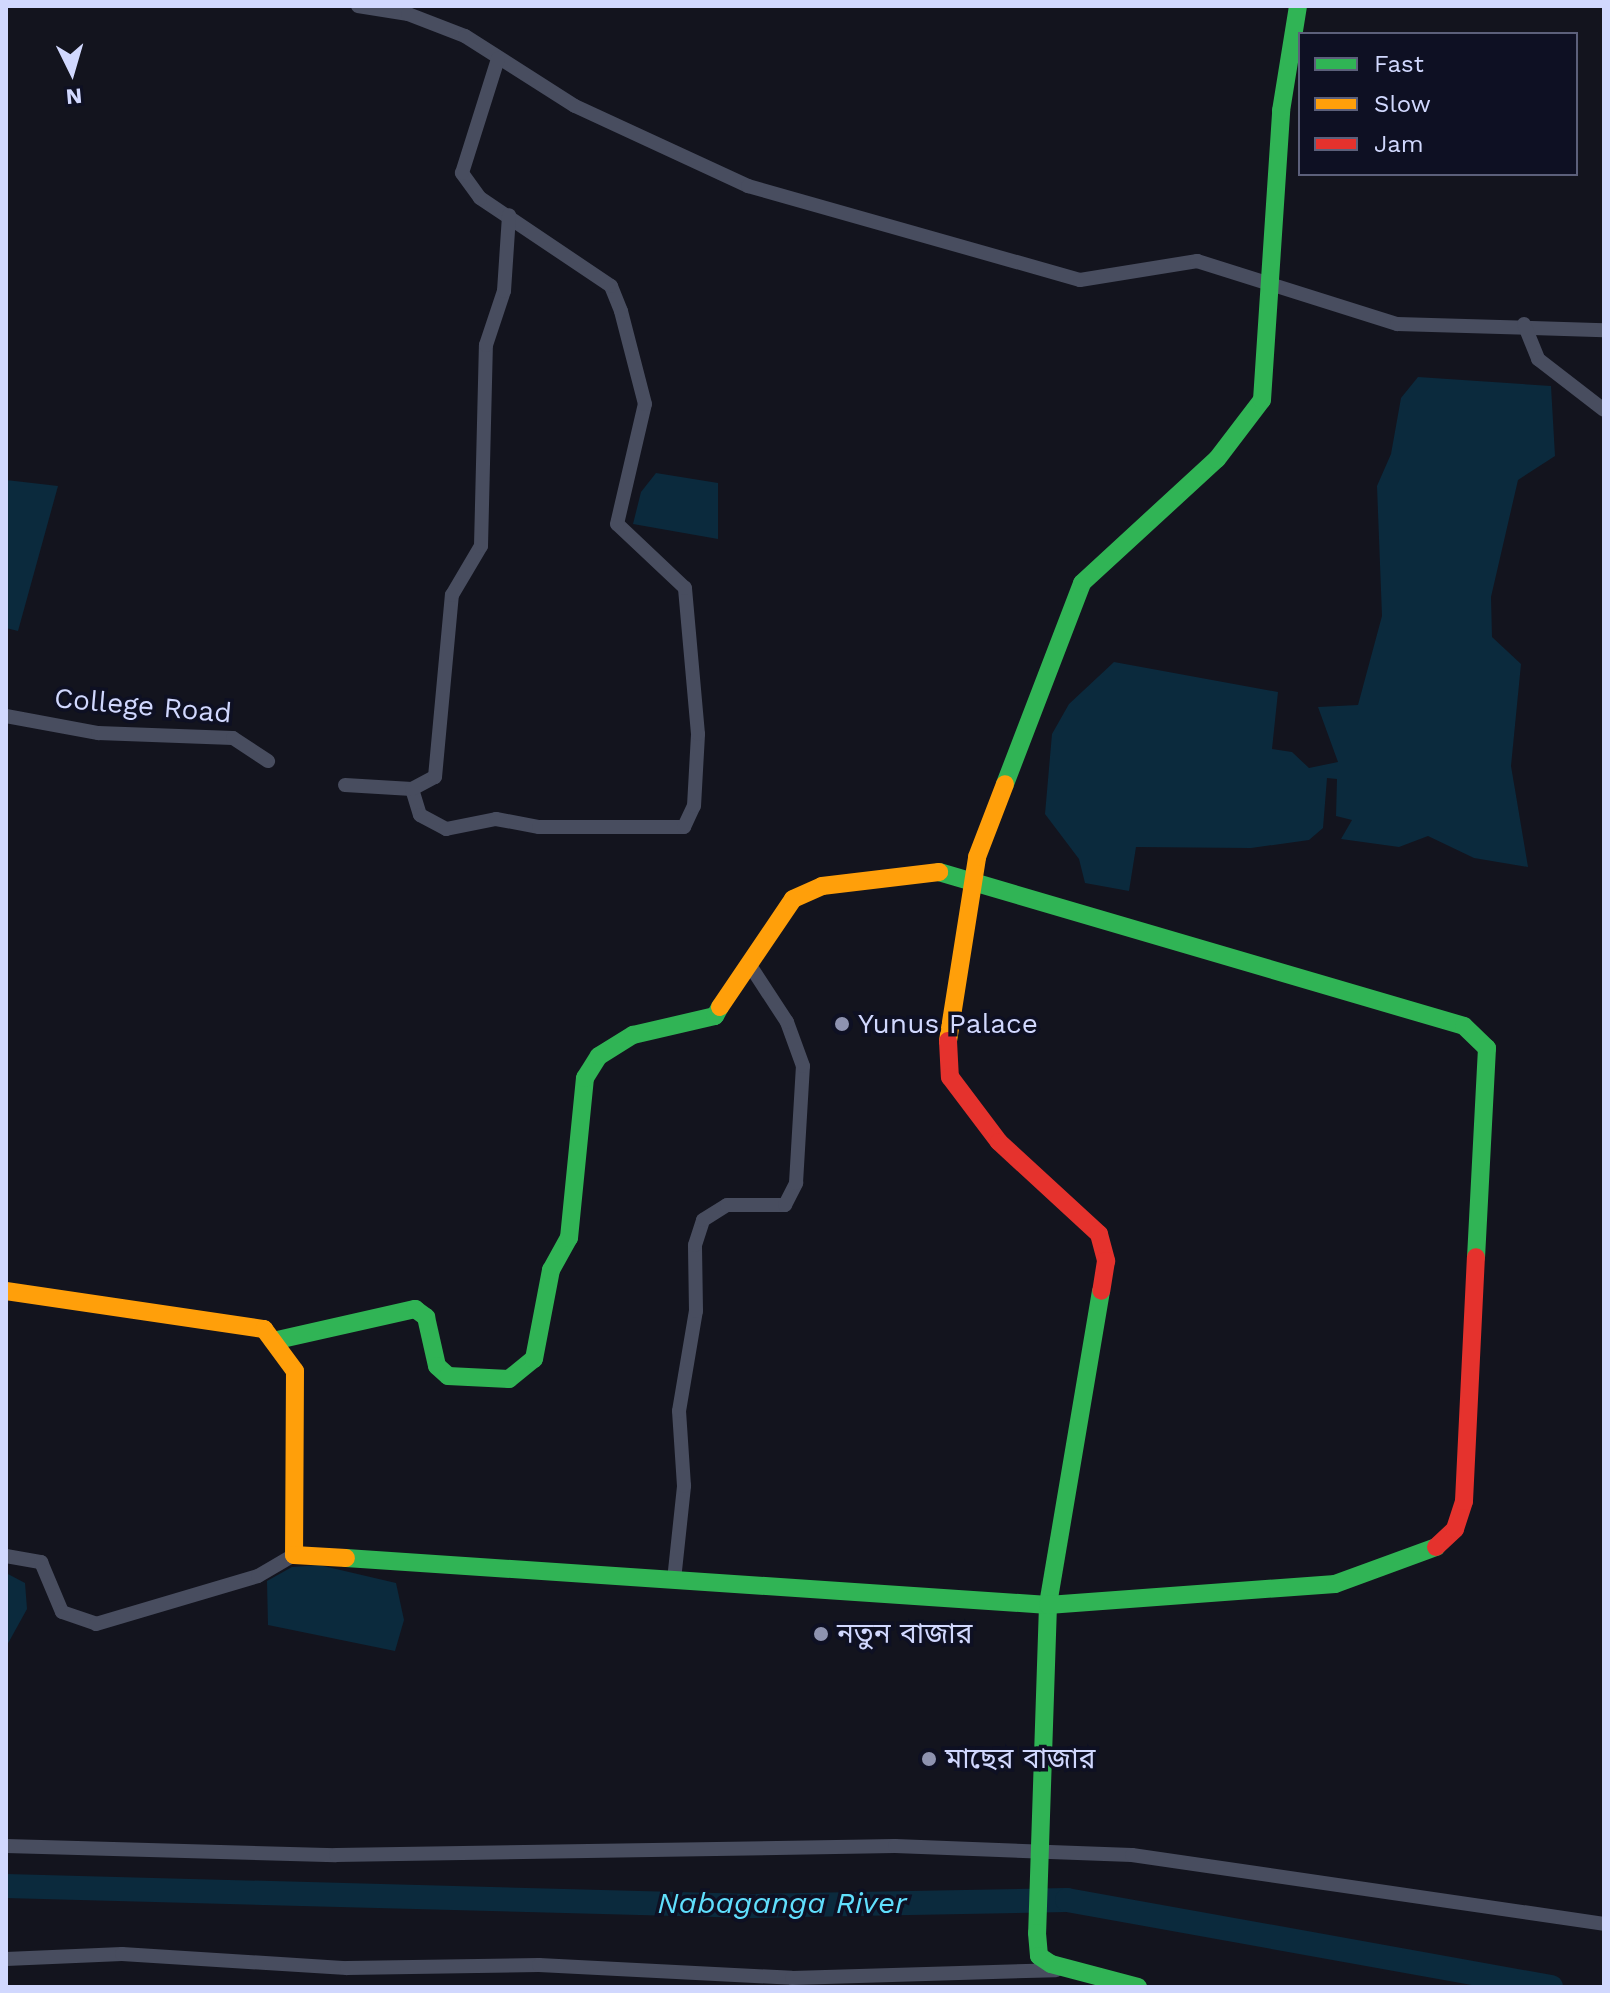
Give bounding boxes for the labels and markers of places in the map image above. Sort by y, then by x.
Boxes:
place label: Yunus Palace [858,1007,1038,1041]
marker: Yunus Palace [833,1015,851,1033]
place label: নতুন বাজার [837,1617,972,1651]
marker: নতুন বাজার [812,1625,830,1643]
place label: মাছের বাজার [945,1742,1095,1776]
marker: মাছের বাজার [920,1750,938,1768]

